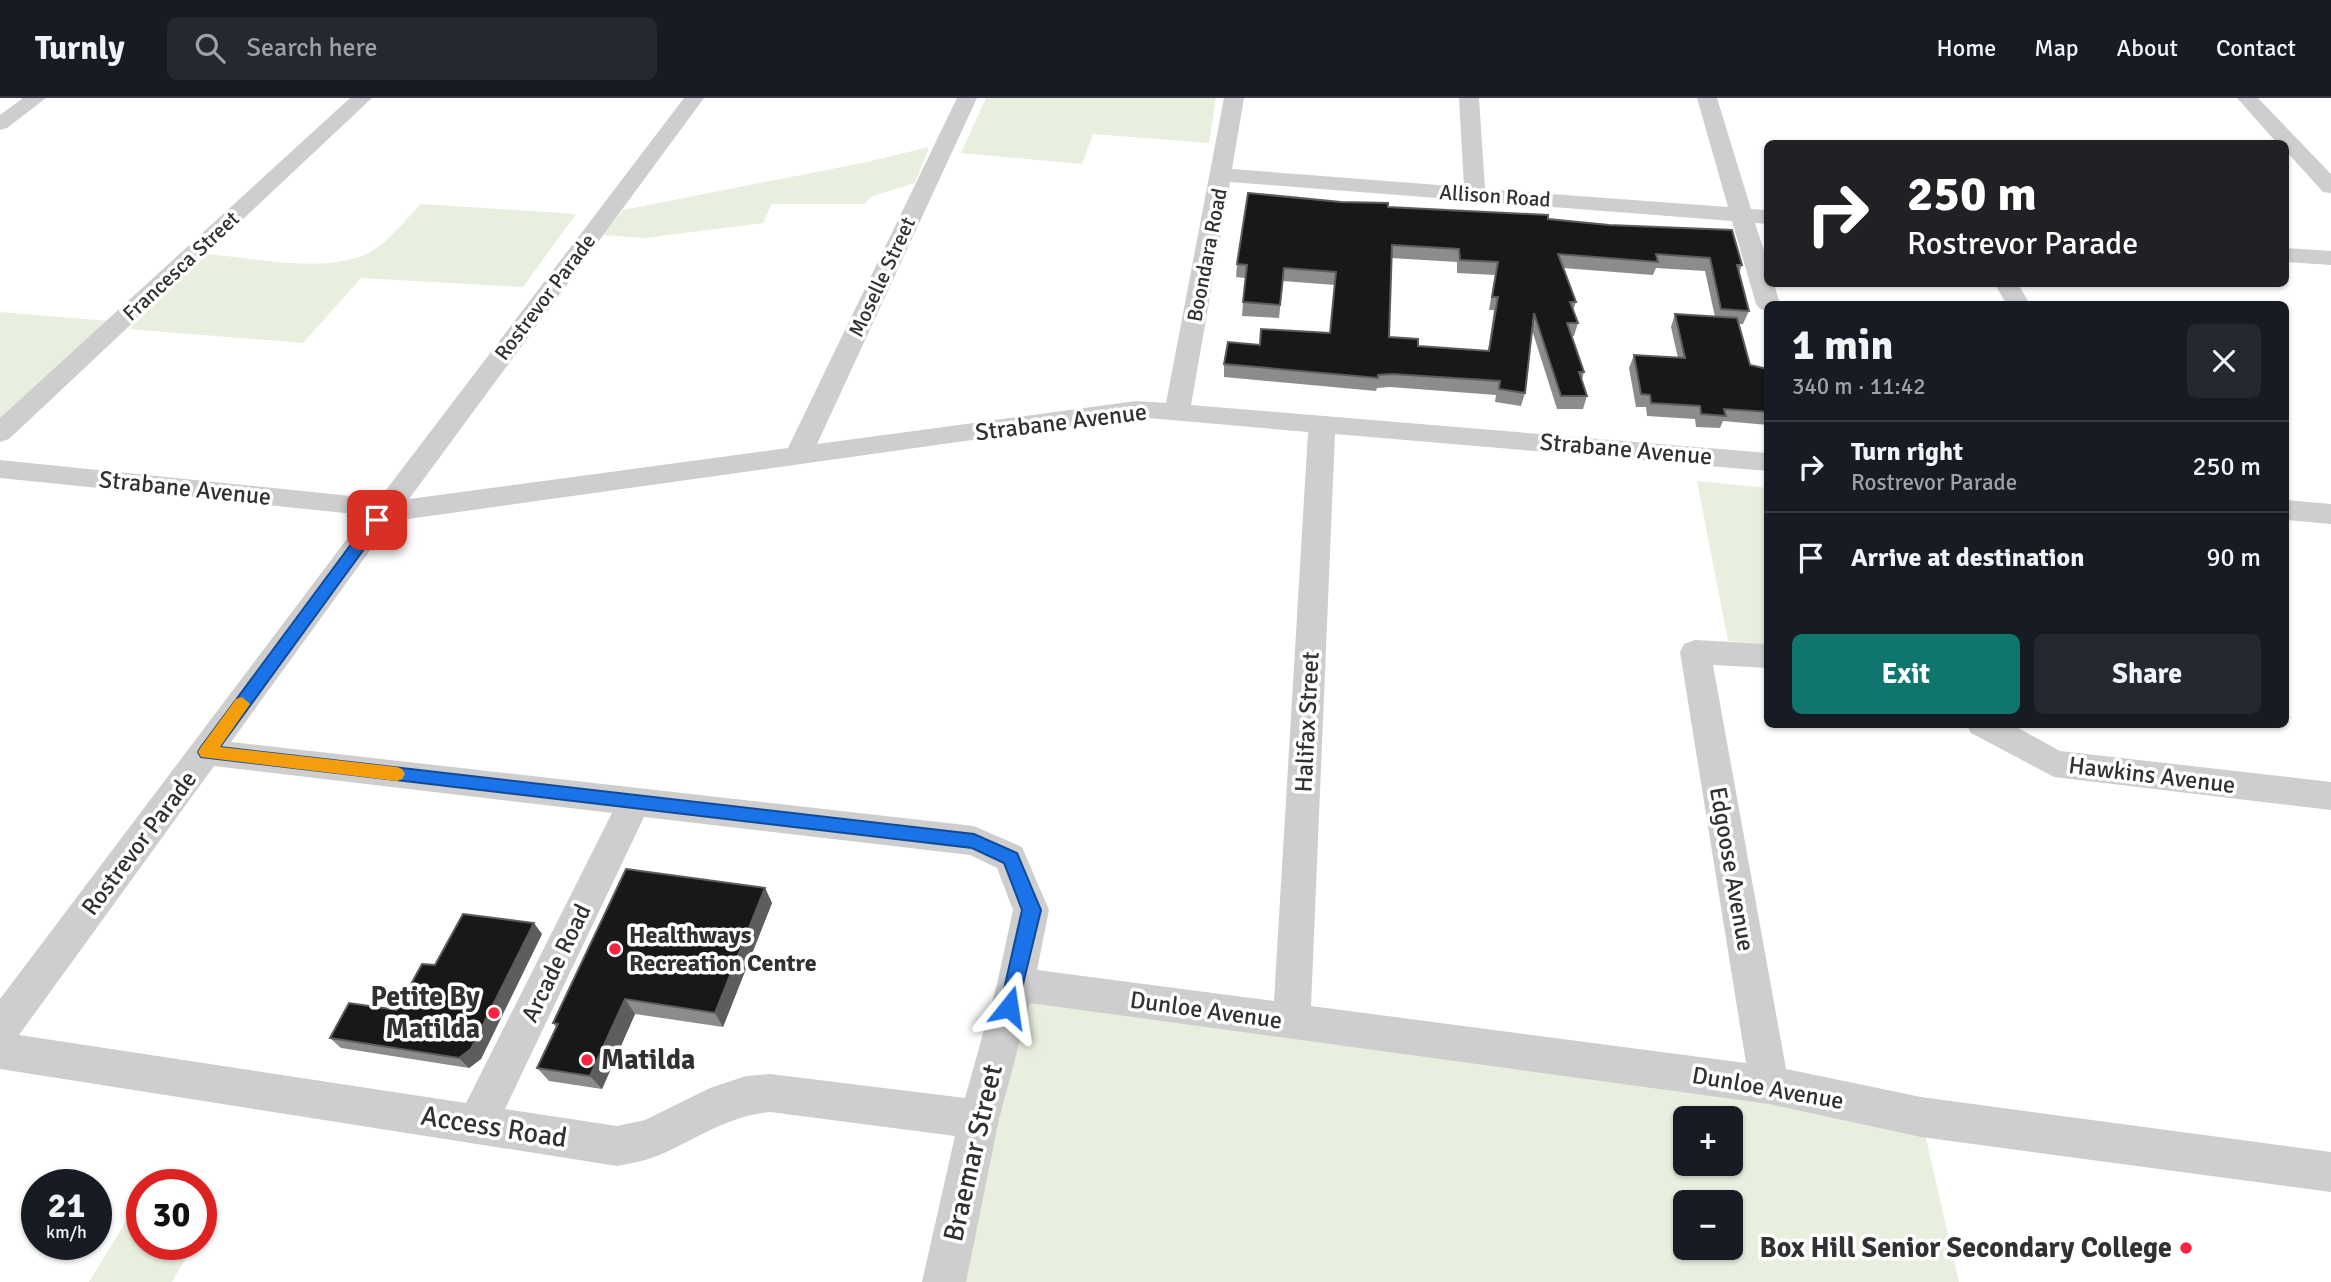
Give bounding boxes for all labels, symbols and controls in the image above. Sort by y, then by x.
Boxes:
search box [167,17,657,80]
text: Turnly [35,28,125,69]
icon: search [191,29,229,67]
text: Search here [247,32,378,64]
text: Home [1936,33,1996,63]
text: Map [2034,33,2079,63]
text: About [2117,33,2178,63]
text: Contact [2216,33,2296,63]
text: 250 m [1907,164,2037,224]
icon: right [1792,168,1883,259]
street label: Allison Road [1438,179,1552,213]
street label: Boondara Road [1181,186,1233,324]
street label: Francesca Street [117,206,245,326]
street label: Moselle Street [843,213,921,341]
text: Rostrevor Parade [1907,224,2138,263]
street label: Rostrevor Parade [489,229,601,365]
text: 1 min [1792,320,1893,371]
button: close [2187,324,2261,398]
text: 340 m · 11:42 [1792,372,1926,401]
street label: Strabane Avenue [973,397,1149,447]
street label: Strabane Avenue [1539,427,1713,471]
text: Turn right [1851,436,1963,468]
icon: right [1792,448,1830,486]
text: 250 m [2192,451,2261,483]
street label: Strabane Avenue [97,464,273,512]
text: Rostrevor Parade [1851,468,2017,497]
pin [347,490,407,550]
icon: arrive [358,501,396,539]
icon: arrive [1792,539,1830,577]
text: Arrive at destination [1851,542,2084,574]
text: 90 m [2206,542,2261,574]
button: Exit [1792,634,2020,714]
button: Share [2034,634,2261,714]
street label: Halifax Street [1288,651,1326,793]
street label: Hawkins Avenue [2067,750,2237,800]
street label: Rostrevor Parade [75,765,203,921]
street label: Edgoose Avenue [1703,784,1761,954]
street label: Arcade Road [515,899,597,1027]
place label: Healthways Recreation Centre [629,920,817,978]
marker: Healthways Recreation Centre [607,941,623,957]
position arrow [972,970,1046,1044]
place label: Petite By Matilda [370,980,480,1046]
street label: Dunloe Avenue [1128,984,1284,1036]
marker: Petite By Matilda [486,1005,502,1021]
place label: Matilda [601,1043,695,1077]
marker: Matilda [579,1052,595,1068]
street label: Dunloe Avenue [1690,1060,1846,1116]
street label: Braemar Street [936,1061,1010,1245]
street label: Access Road [418,1099,570,1155]
map controls [1673,1106,1743,1260]
button: + [1673,1106,1743,1176]
speed limit sign: 30 [126,1169,217,1260]
text: 21 [48,1184,85,1227]
button: − [1673,1190,1743,1260]
text: km/h [46,1221,87,1243]
place label: Box Hill Senior Secondary College [1759,1231,2172,1265]
marker: Box Hill Senior Secondary College [2178,1240,2194,1256]

